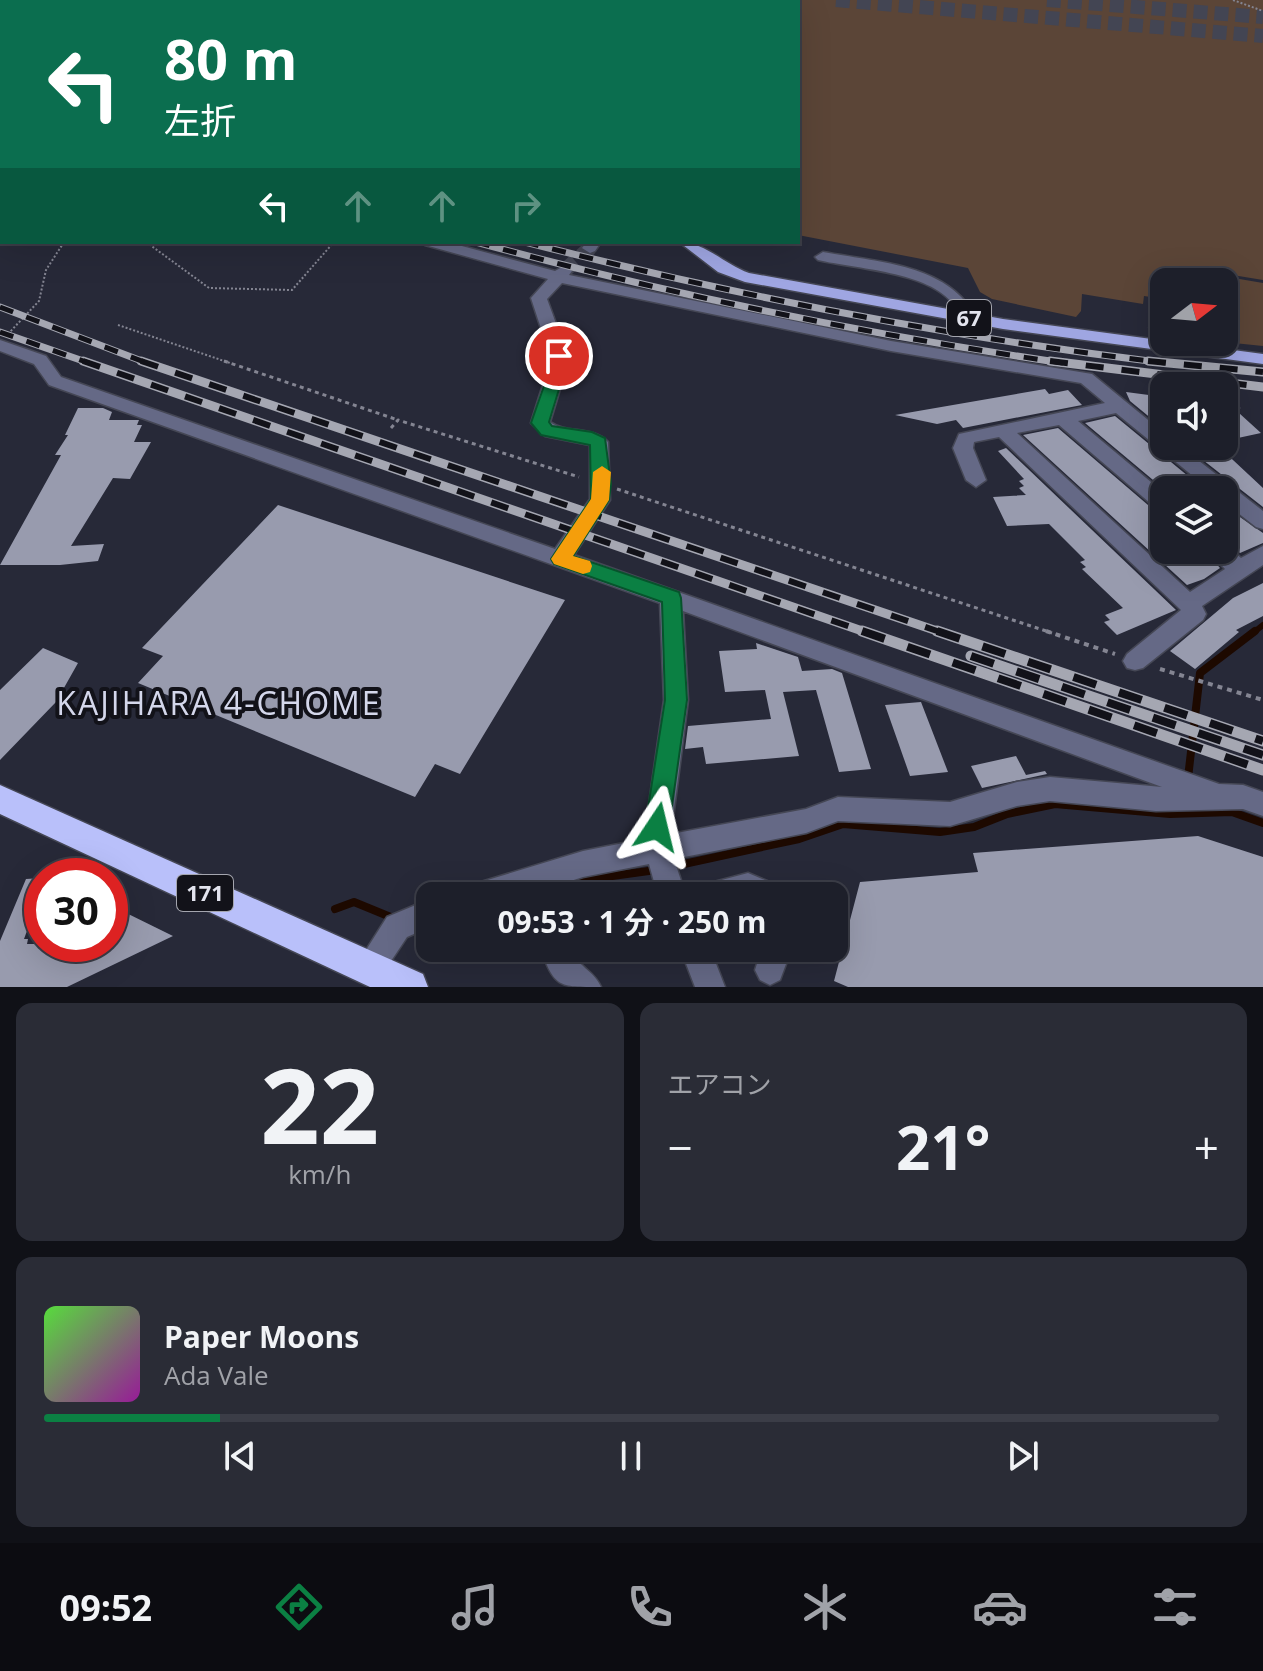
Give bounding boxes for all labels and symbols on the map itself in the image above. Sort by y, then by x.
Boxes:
north arrow [1150,268,1238,356]
road number: 67 [947,300,991,336]
pin [525,322,593,390]
district label: KAJIHARA 4-CHOME [56,681,382,724]
position arrow [615,785,699,869]
speed limit sign: 30 [24,858,128,962]
road number: 171 [177,875,233,911]

